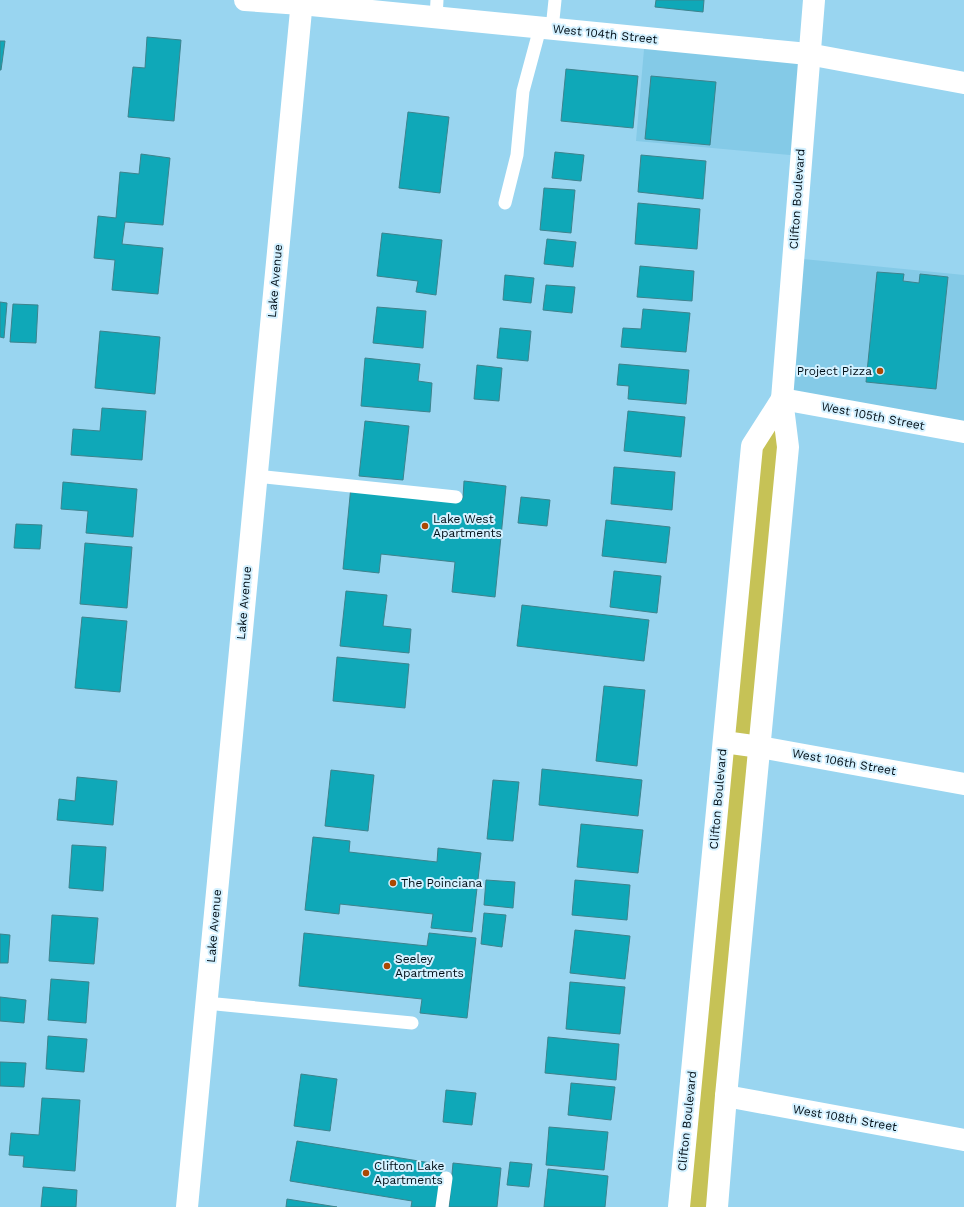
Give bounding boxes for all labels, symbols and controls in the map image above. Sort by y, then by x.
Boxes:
street label: West 104th Street [552,22,658,46]
street label: Clifton Boulevard [786,148,808,250]
street label: Lake Avenue [265,244,285,318]
place label: Project Pizza [797,364,872,378]
marker: Project Pizza [875,366,885,376]
street label: West 105th Street [820,399,926,433]
place label: Lake West Apartments [433,512,502,540]
marker: Lake West Apartments [420,521,430,531]
street label: Lake Avenue [234,566,254,640]
street label: West 106th Street [791,746,897,778]
street label: Clifton Boulevard [707,748,729,850]
place label: The Poinciana [401,876,483,890]
marker: The Poinciana [388,878,398,888]
street label: Lake Avenue [204,889,224,963]
place label: Seeley Apartments [395,952,464,980]
marker: Seeley Apartments [382,961,392,971]
street label: Clifton Boulevard [675,1070,699,1172]
street label: West 108th Street [792,1102,898,1134]
place label: Clifton Lake Apartments [374,1159,445,1187]
marker: Clifton Lake Apartments [361,1168,371,1178]

